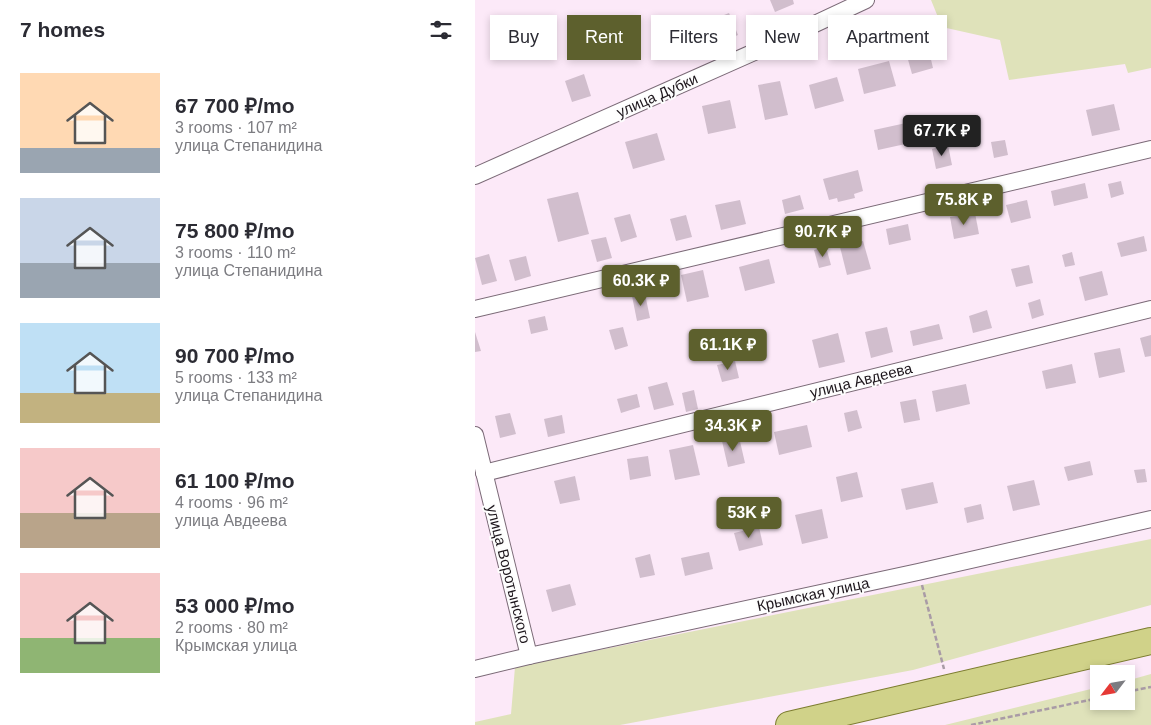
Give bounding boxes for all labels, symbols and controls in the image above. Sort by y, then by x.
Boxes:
chip: Buy [490,15,557,60]
chip: Rent [567,15,641,60]
chip: Filters [651,15,736,60]
chip: New [746,15,818,60]
chip: Apartment [828,15,947,60]
icon: filters [427,16,455,44]
text: 7 homes [20,18,105,41]
street label: улица Дубки [614,70,700,120]
icon: home [60,93,120,153]
text: 67 700 ₽/mo [175,94,295,117]
pin: 67.7K ₽ [896,114,988,157]
text: 3 rooms · 107 m² [175,119,297,136]
text: 67.7K ₽ [914,122,970,139]
text: улица Степанидина [175,137,322,154]
pin: 75.8K ₽ [918,184,1010,226]
text: 75.8K ₽ [936,191,992,208]
pin: 90.7K ₽ [777,216,869,258]
icon: home [60,218,120,278]
text: 75 800 ₽/mo [175,219,295,242]
text: 90.7K ₽ [795,223,851,240]
text: 3 rooms · 110 m² [175,244,296,261]
text: улица Степанидина [175,262,322,279]
pin: 60.3K ₽ [595,264,687,307]
text: 60.3K ₽ [613,272,669,289]
pin: 61.1K ₽ [682,328,774,371]
text: 61.1K ₽ [700,336,756,353]
icon: home [60,343,120,403]
text: 90 700 ₽/mo [175,344,295,367]
street label: улица Авдеева [808,359,915,401]
text: 5 rooms · 133 m² [175,369,297,386]
text: улица Степанидина [175,387,322,404]
pin: 34.3K ₽ [687,410,779,452]
text: 34.3K ₽ [705,417,761,434]
icon: home [60,468,120,528]
text: 61 100 ₽/mo [175,469,295,492]
text: 4 rooms · 96 m² [175,494,288,511]
pin: 53K ₽ [714,496,784,539]
street label: улица Воротынского [484,503,534,645]
text: 53K ₽ [727,504,771,521]
text: улица Авдеева [175,512,287,529]
street label: Крымская улица [755,574,871,614]
icon: home [60,593,120,653]
text: 53 000 ₽/mo [175,594,295,617]
text: 2 rooms · 80 m² [175,619,288,636]
text: Крымская улица [175,637,297,654]
north arrow [1090,665,1135,710]
map controls [1090,665,1135,710]

